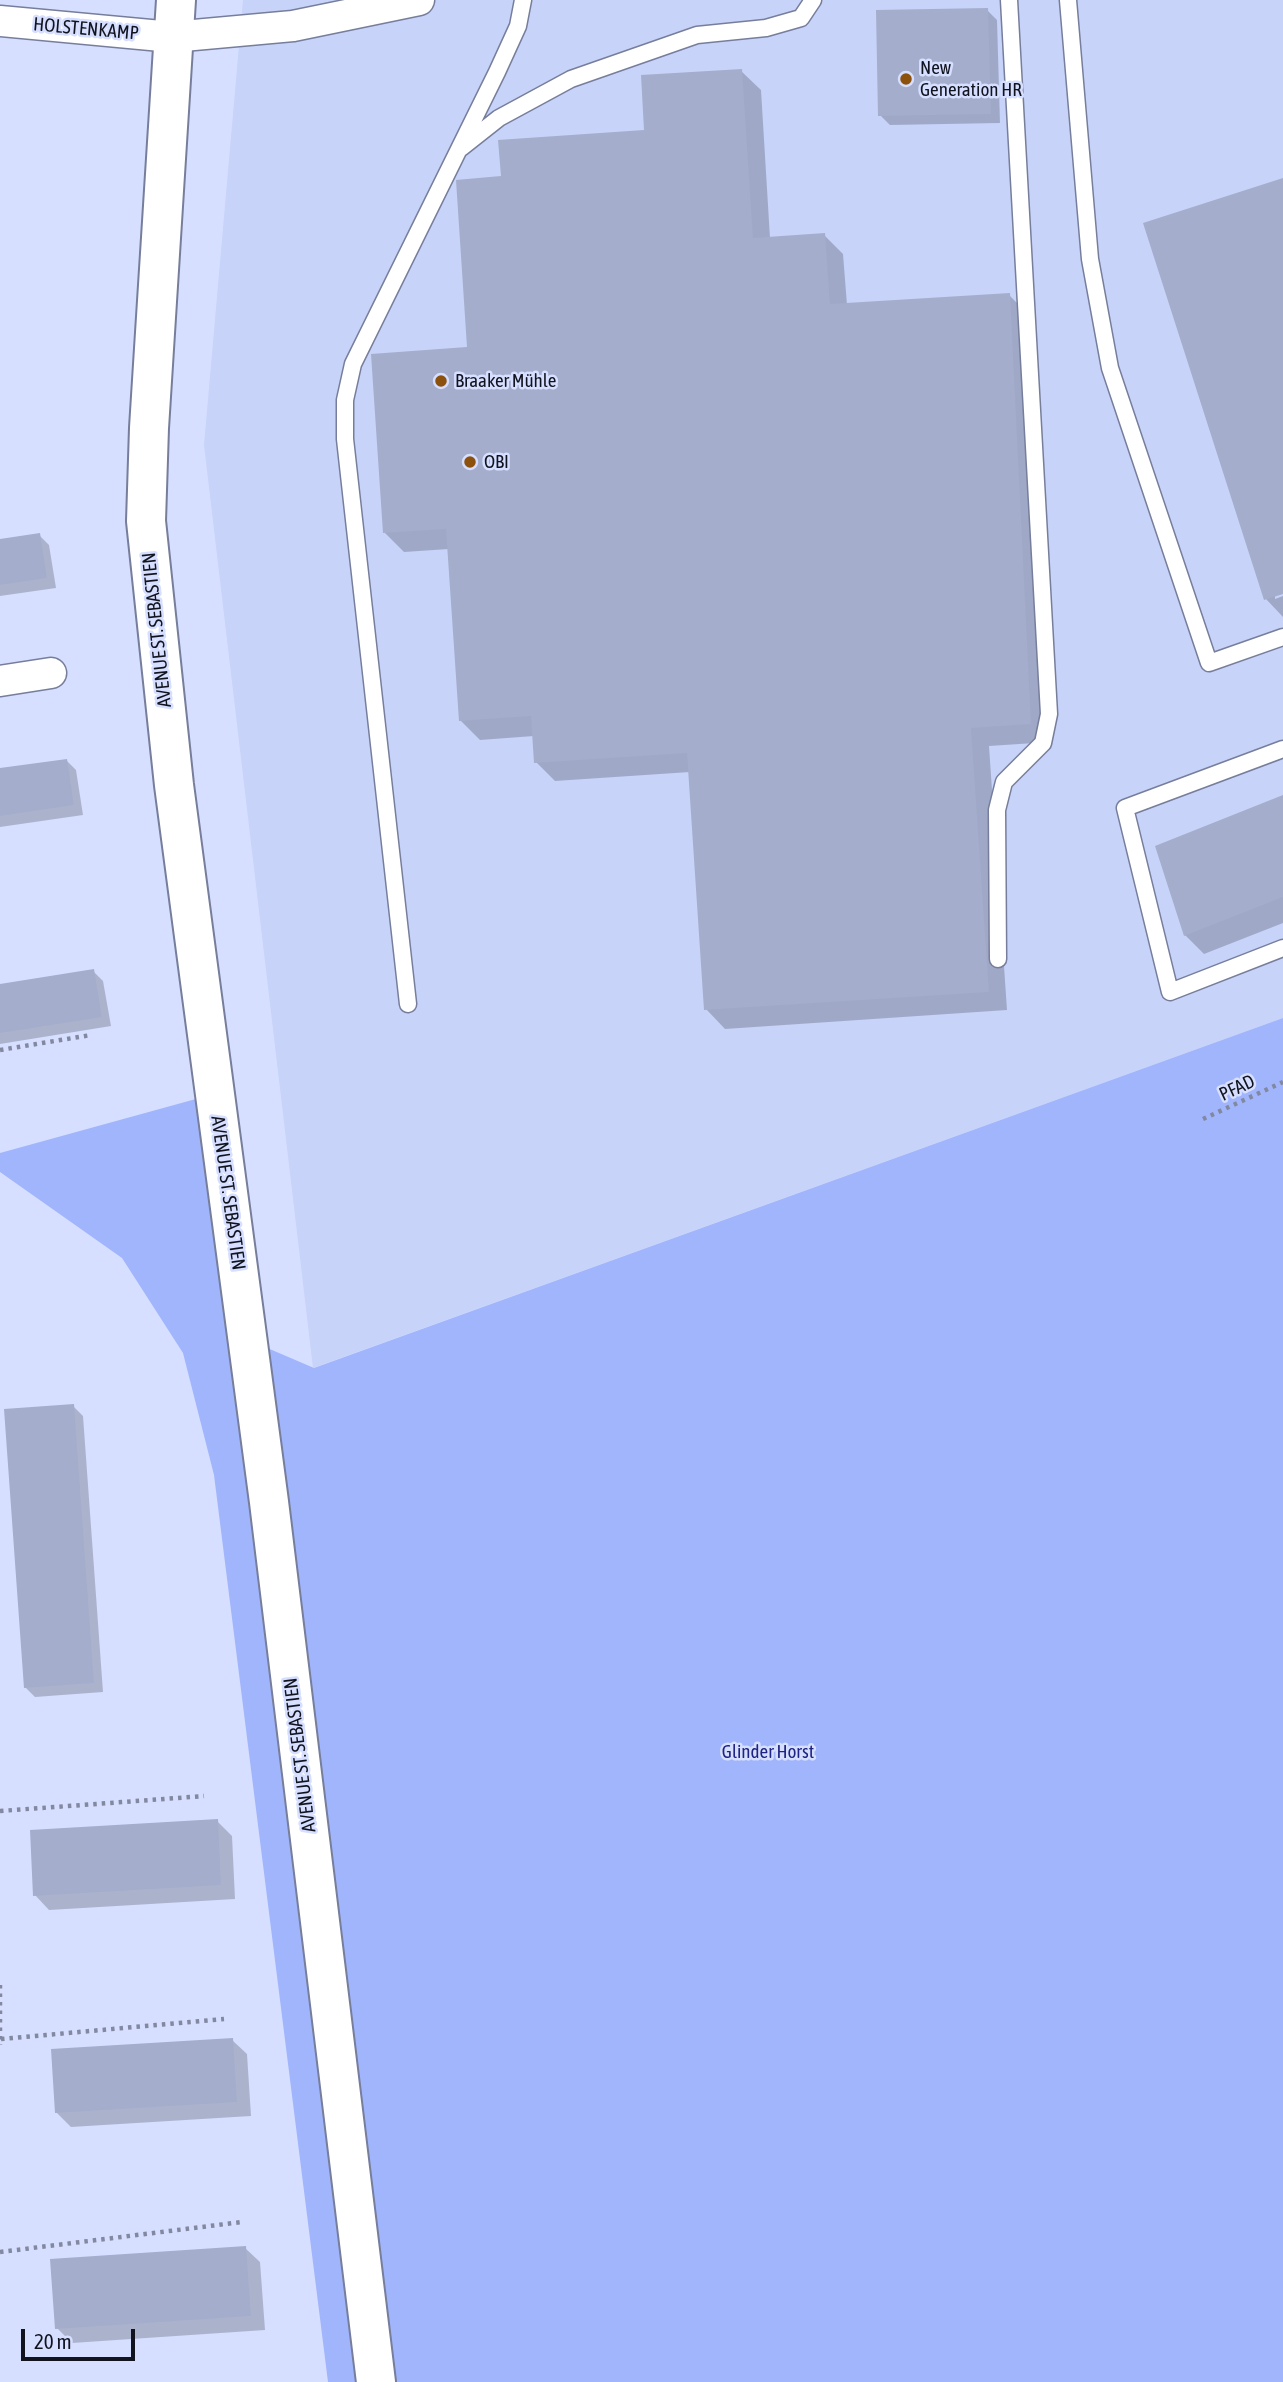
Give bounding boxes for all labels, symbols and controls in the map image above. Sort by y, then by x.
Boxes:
street label: HOLSTENKAMP [32,13,140,45]
place label: New Generation HR [920,57,1022,101]
marker: New Generation HR [898,71,914,87]
place label: Braaker Mühle [455,370,556,392]
marker: Braaker Mühle [433,373,449,389]
place label: OBI [484,451,509,473]
marker: OBI [462,454,478,470]
street label: AVENUE ST. SEBASTIEN [138,551,176,709]
street label: PFAD [1216,1070,1258,1106]
street label: AVENUE ST. SEBASTIEN [206,1114,250,1272]
street label: AVENUE ST. SEBASTIEN [279,1676,321,1834]
park label: Glinder Horst [722,1741,814,1763]
scale bar [24,2316,138,2360]
text: 20 m [34,2329,72,2353]

